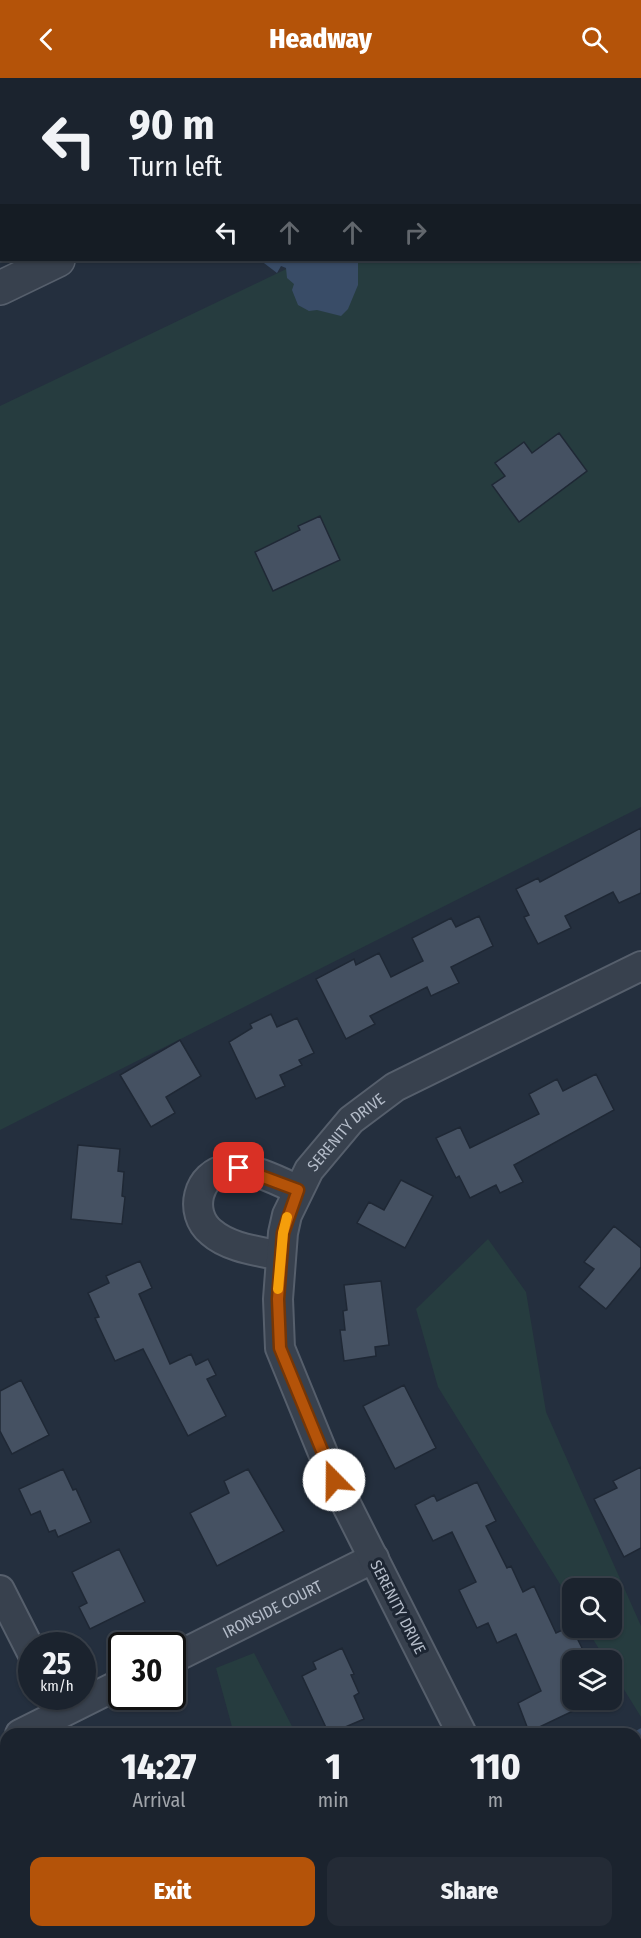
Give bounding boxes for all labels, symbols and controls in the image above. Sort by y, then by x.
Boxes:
icon: back [30,23,63,56]
text: Headway [269,23,372,55]
icon: search [578,23,611,56]
text: 90 m [129,100,214,150]
icon: left [30,102,108,180]
text: Turn left [129,151,222,183]
icon: left [210,216,243,249]
icon: ahead [273,216,306,249]
icon: ahead [336,216,369,249]
icon: right [399,216,432,249]
street label: SERENITY DRIVE [303,1089,388,1175]
pin [213,1142,264,1193]
icon: arrive [222,1151,255,1184]
position arrow [302,1448,366,1512]
street label: SERENITY DRIVE [366,1557,430,1657]
street label: IRONSIDE COURT [219,1576,325,1642]
map controls [562,1578,622,1710]
button: search [562,1578,622,1638]
speed limit sign: 30 [108,1632,186,1710]
text: 25 [43,1646,71,1682]
button: layers [562,1650,622,1710]
text: km/h [40,1677,74,1695]
text: 14:27 [121,1745,196,1789]
text: 1 [326,1745,341,1789]
text: 110 [470,1745,521,1789]
text: Arrival [132,1788,185,1812]
text: min [318,1788,349,1812]
text: m [488,1788,503,1812]
button: Exit [30,1857,315,1926]
button: Share [327,1857,612,1926]

